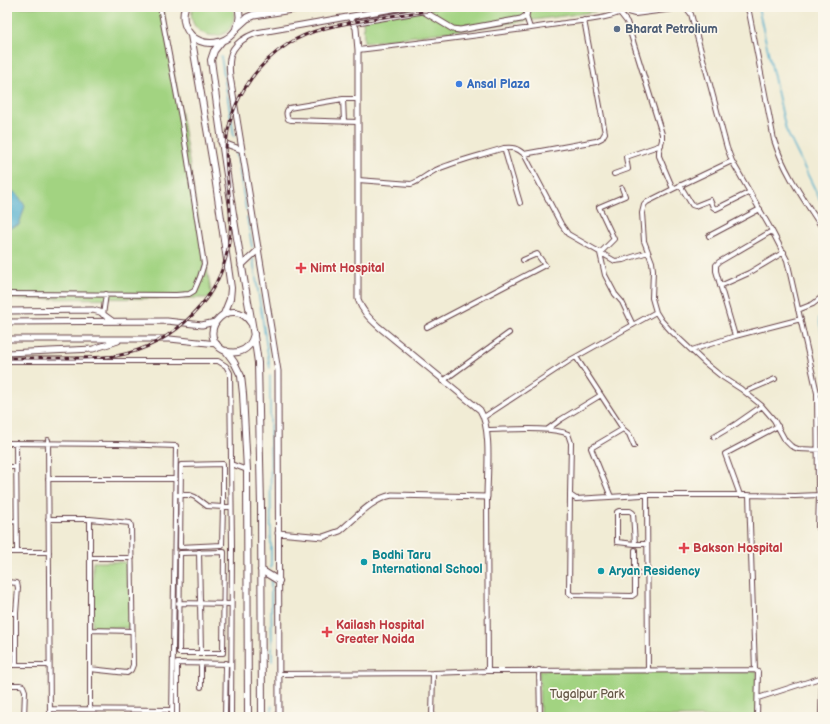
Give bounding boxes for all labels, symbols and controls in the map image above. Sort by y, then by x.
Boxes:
place label: Bharat Petrolium [625,22,718,37]
marker: Bharat Petrolium [612,24,622,34]
place label: Ansal Plaza [466,77,530,92]
marker: Ansal Plaza [454,79,464,89]
place label: Nimt Hospital [310,261,385,276]
marker: Nimt Hospital [295,262,307,274]
place label: Bakson Hospital [693,541,783,556]
marker: Bakson Hospital [678,542,690,554]
place label: Bodhi Taru International School [372,548,483,577]
marker: Bodhi Taru International School [359,557,369,567]
place label: Aryan Residency [608,564,700,579]
marker: Aryan Residency [596,566,606,576]
place label: Kailash Hospital Greater Noida [336,618,424,647]
marker: Kailash Hospital Greater Noida [321,626,333,638]
park label: Tugalpur Park [550,687,624,702]

